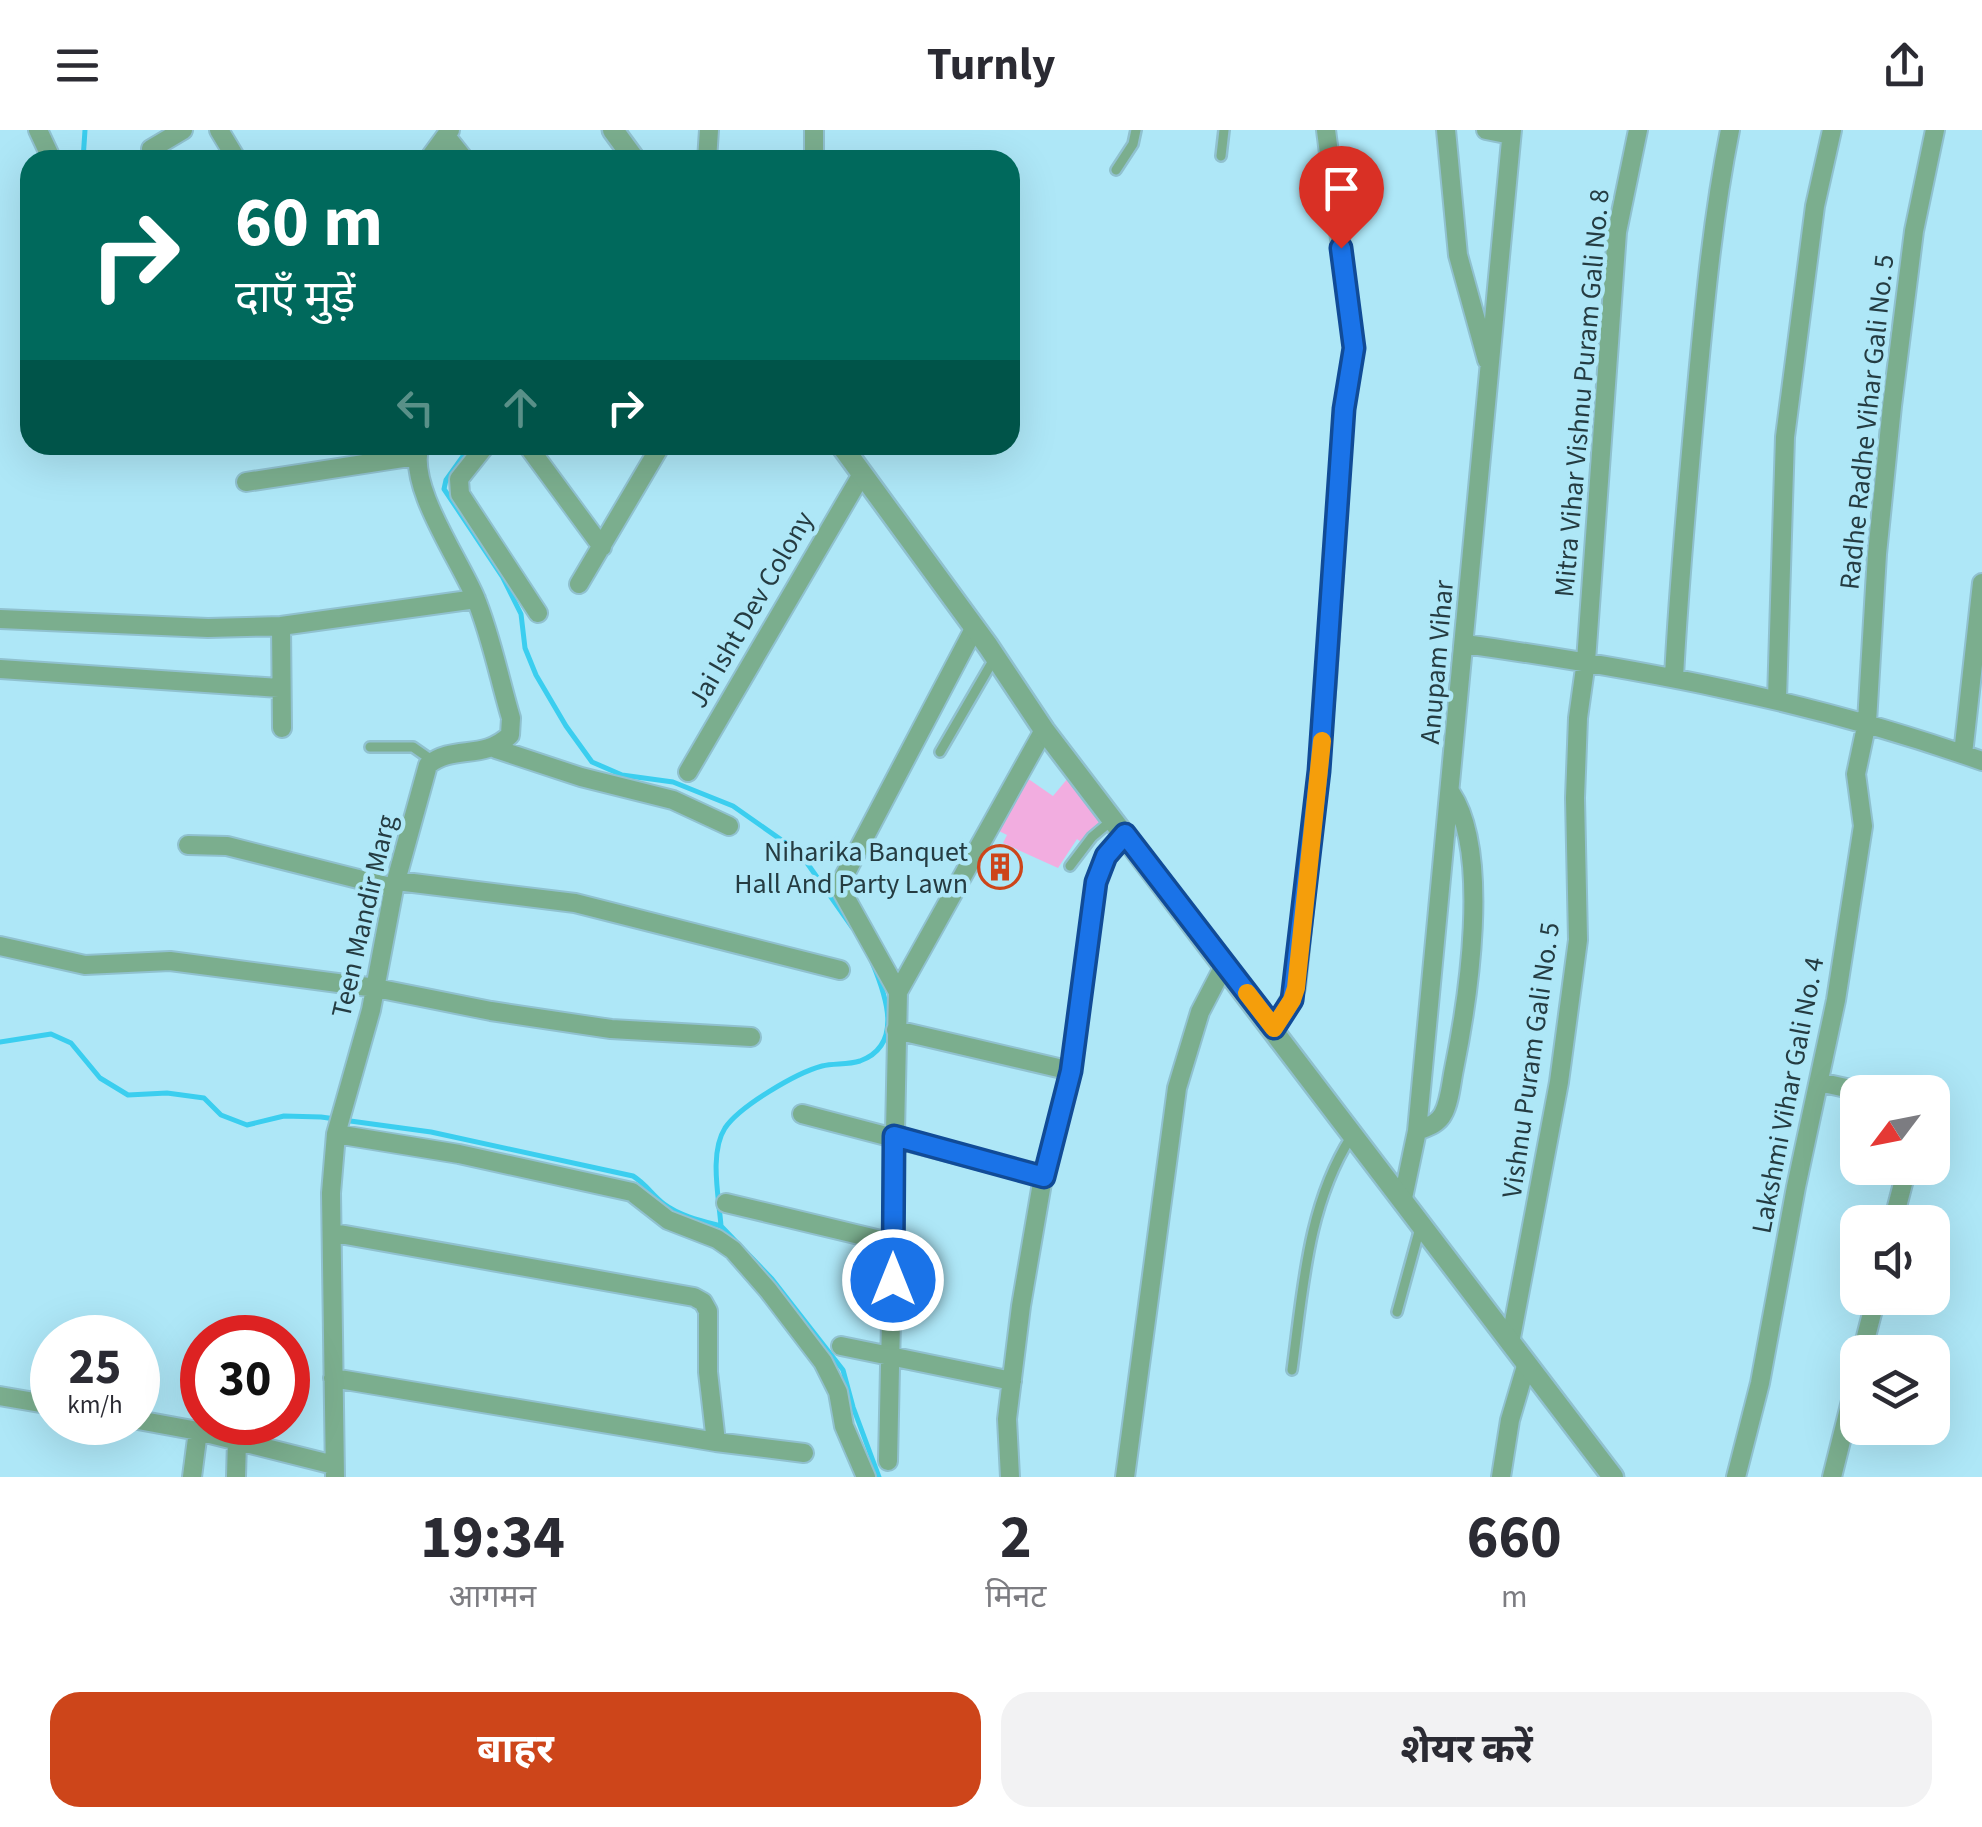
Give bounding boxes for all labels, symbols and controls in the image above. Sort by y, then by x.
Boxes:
text: Turnly [927,33,1055,97]
icon: menu [50,38,105,93]
icon: share [1877,38,1932,93]
pin [1299,146,1384,249]
icon: arrive [1314,161,1369,216]
text: 60 m [235,173,383,273]
street label: Mitra Vihar Vishnu Puram Gali No. 8 [1544,187,1620,599]
icon: right [70,190,200,320]
street label: Radhe Radhe Vihar Gali No. 5 [1829,252,1904,592]
text: दाएँ मुड़ें [235,266,355,330]
icon: left [388,380,443,435]
icon: ahead [493,380,548,435]
icon: right [598,380,653,435]
street label: Jai Isht Dev Colony [678,504,823,715]
street label: Anupam Vihar [1410,578,1464,746]
street label: Teen Mandir Marg [321,811,407,1022]
place label: Niharika Banquet Hall And Party Lawn [734,832,969,904]
building icon: Niharika Banquet Hall And Party Lawn [977,844,1023,890]
street label: Vishnu Puram Gali No. 5 [1492,920,1570,1201]
street label: Lakshmi Vihar Gali No. 4 [1742,954,1834,1237]
north arrow [1840,1075,1950,1185]
map controls [1840,1075,1950,1445]
button: sound [1840,1205,1950,1315]
position arrow [841,1228,945,1332]
speed limit sign: 30 [180,1315,310,1445]
text: 25 [69,1332,121,1403]
button: layers [1840,1335,1950,1445]
text: km/h [67,1387,123,1423]
text: 19:34 [420,1496,565,1581]
text: 2 [1000,1496,1032,1581]
text: 660 [1467,1496,1562,1581]
text: आगमन [449,1574,536,1620]
text: मिनट [985,1574,1046,1620]
text: m [1501,1574,1527,1620]
button: बाहर [50,1692,981,1807]
button: शेयर करें [1001,1692,1932,1807]

